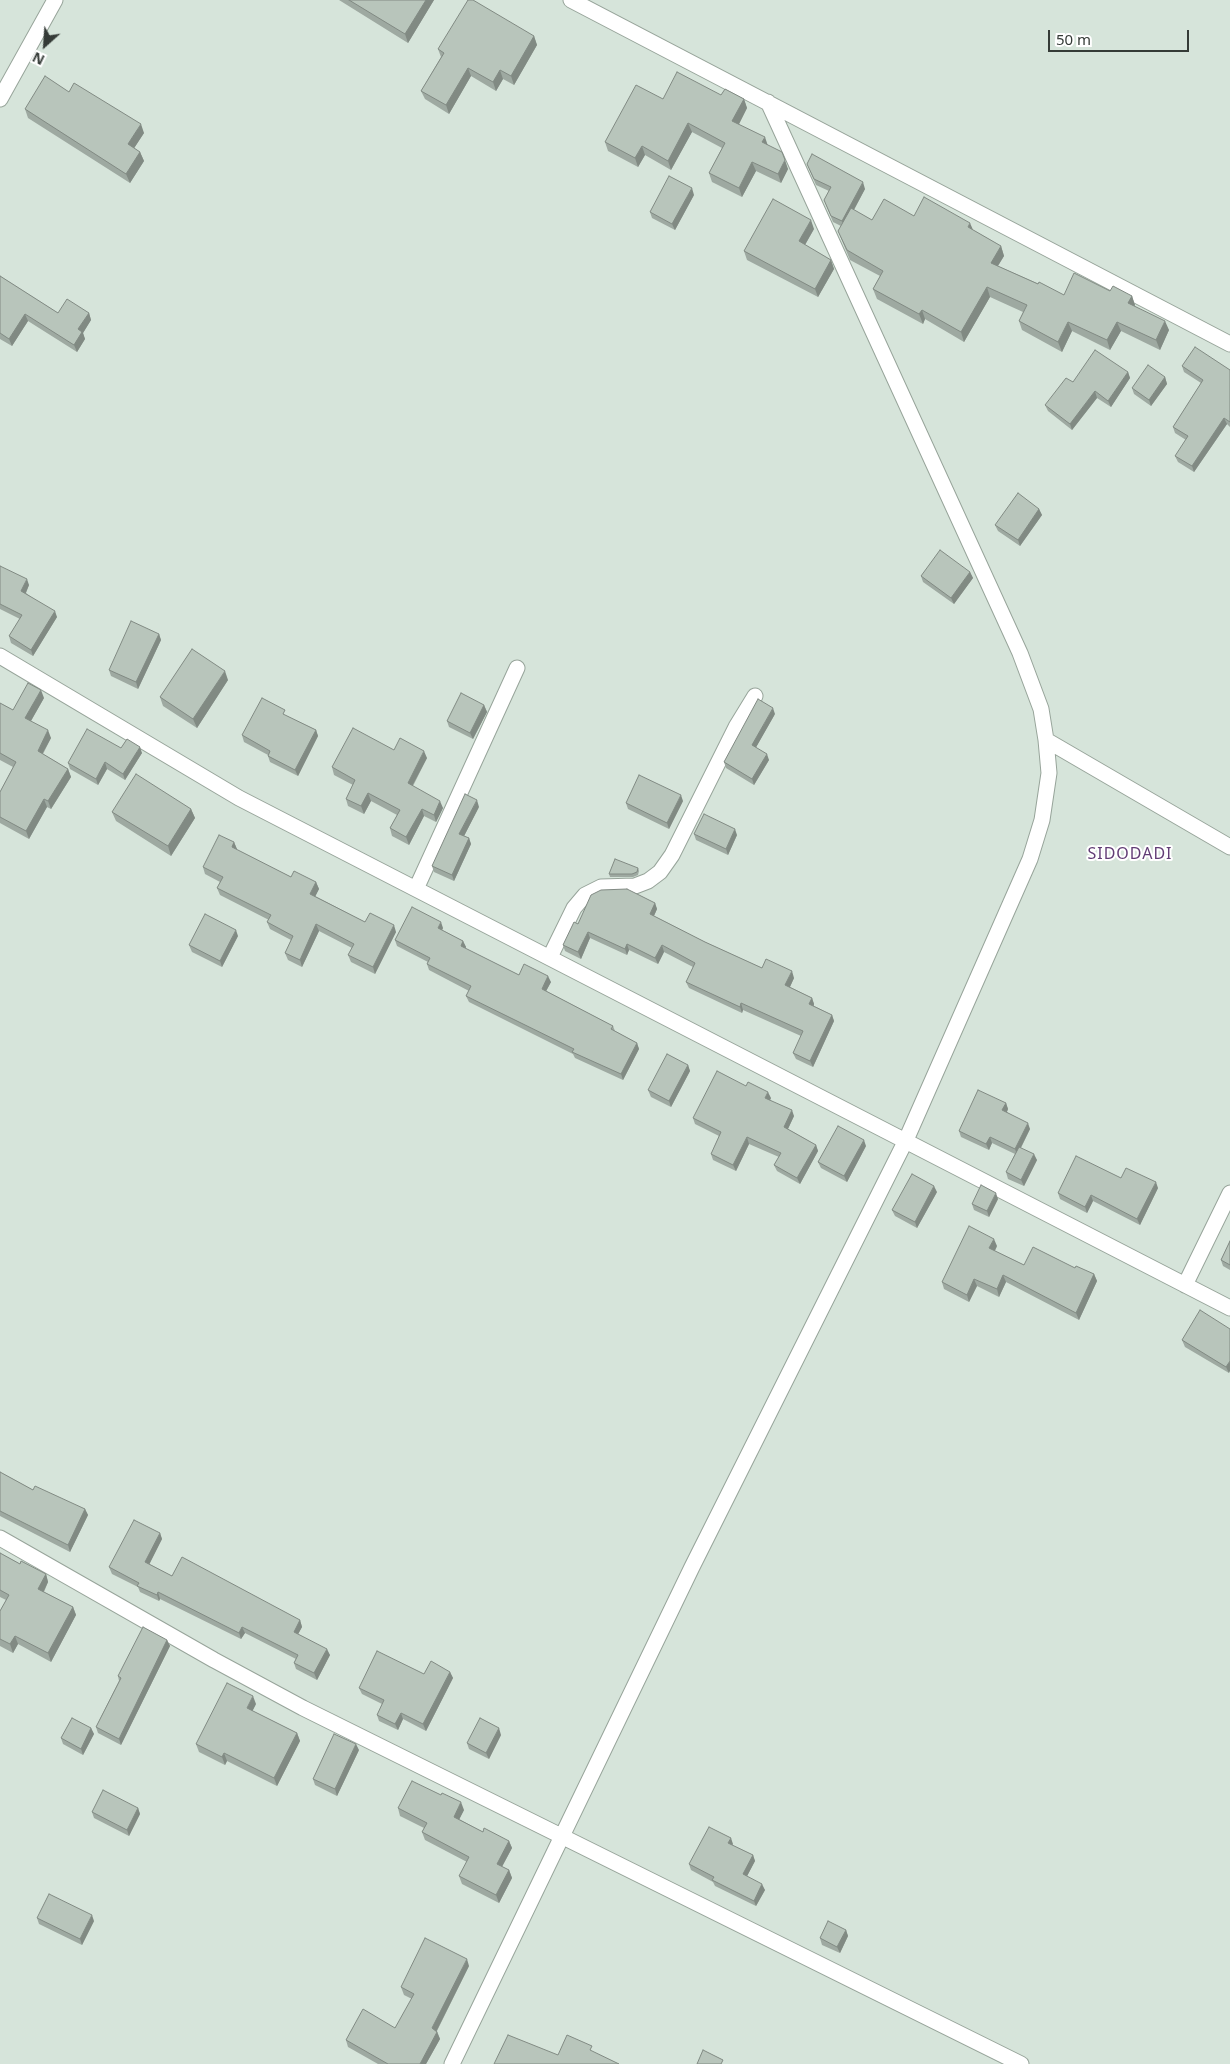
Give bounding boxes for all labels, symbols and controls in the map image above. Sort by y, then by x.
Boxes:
north arrow [20,20,70,70]
scale bar [1050,20,1191,52]
text: 50 m [1056,29,1091,49]
text: N [29,48,47,70]
district label: SIDODADI [1086,844,1174,864]

